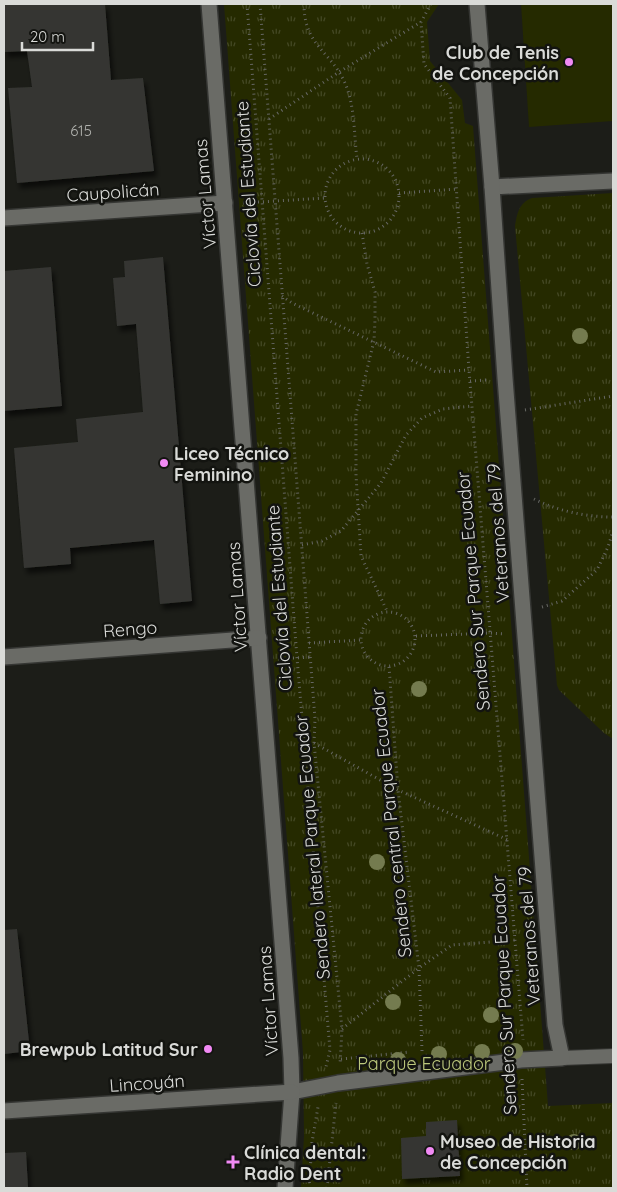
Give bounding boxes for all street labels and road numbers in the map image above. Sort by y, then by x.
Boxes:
street label: Ciclovía del Estudiante [230,100,266,288]
street label: Víctor Lamas [189,138,221,250]
street label: Caupolicán [66,177,160,207]
street label: Veteranos del 79 [482,463,514,603]
street label: Sendero Sur Parque Ecuador [451,470,495,712]
street label: Ciclovía del Estudiante [261,504,297,692]
street label: Víctor Lamas [222,541,252,653]
street label: Rengo [102,616,158,642]
street label: Sendero central Parque Ecuador [365,687,417,959]
street label: Sendero lateral Parque Ecuador [289,714,335,980]
street label: Veteranos del 79 [513,866,545,1006]
street label: Sendero Sur Parque Ecuador [486,875,522,1115]
street label: Víctor Lamas [253,945,283,1057]
street label: Lincoyán [109,1069,185,1097]

